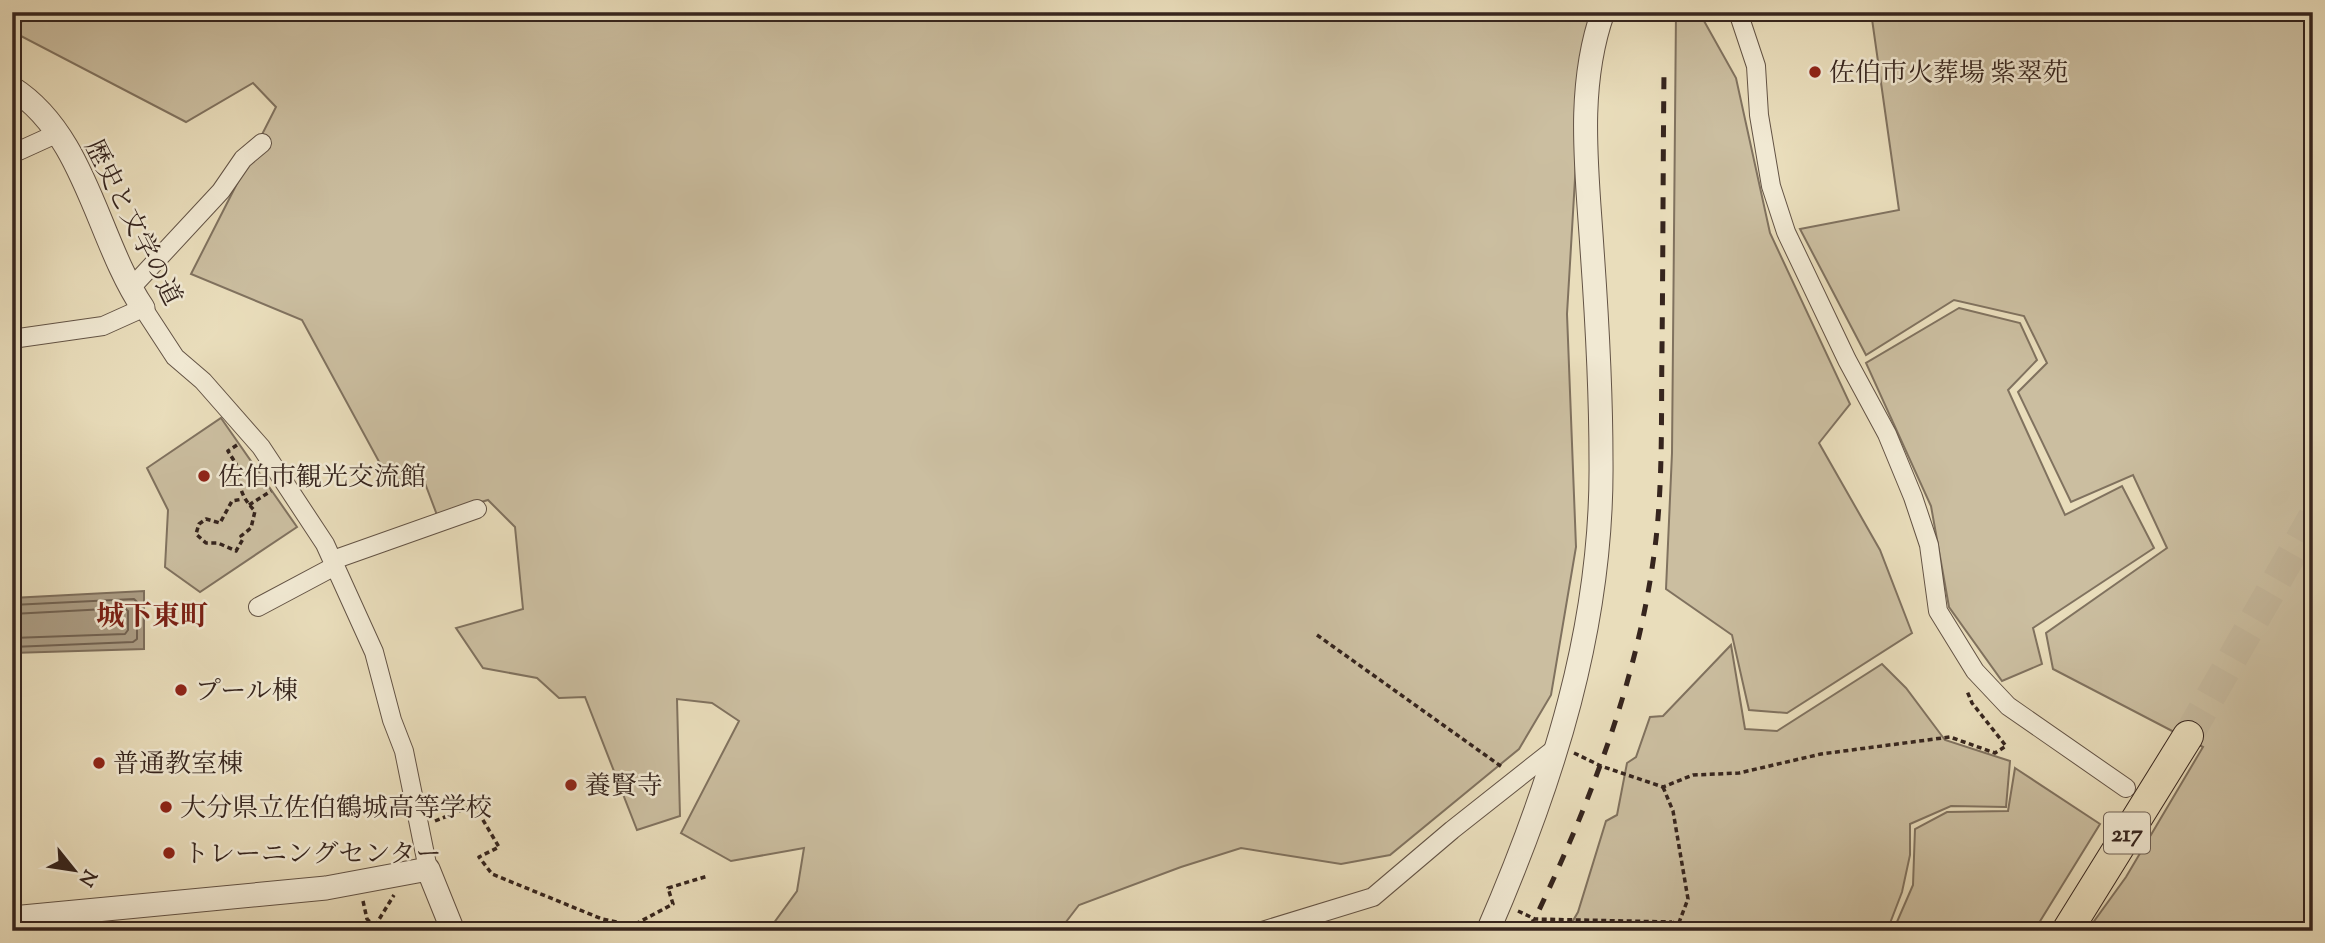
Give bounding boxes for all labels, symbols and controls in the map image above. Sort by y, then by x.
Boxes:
place label: 佐伯市火葬場 紫翠苑 [1829,56,2069,93]
marker: 佐伯市火葬場 紫翠苑 [1807,64,1823,80]
street label: 歴史と文学の道 [74,134,190,313]
place label: 佐伯市観光交流館 [218,460,426,497]
marker: 佐伯市観光交流館 [196,468,212,484]
district label: 城下東町 [96,598,208,638]
place label: プール棟 [195,674,298,711]
marker: プール棟 [173,682,189,698]
place label: 普通教室棟 [113,747,243,784]
marker: 普通教室棟 [91,755,107,771]
place label: 養賢寺 [585,769,663,806]
marker: 養賢寺 [563,777,579,793]
place label: 大分県立佐伯鶴城高等学校 [180,791,492,828]
marker: 大分県立佐伯鶴城高等学校 [158,799,174,815]
road number: 217 [2104,812,2150,854]
north arrow [38,834,108,904]
place label: トレーニングセンター [183,837,441,874]
marker: トレーニングセンター [161,845,177,861]
text: N [71,864,102,891]

